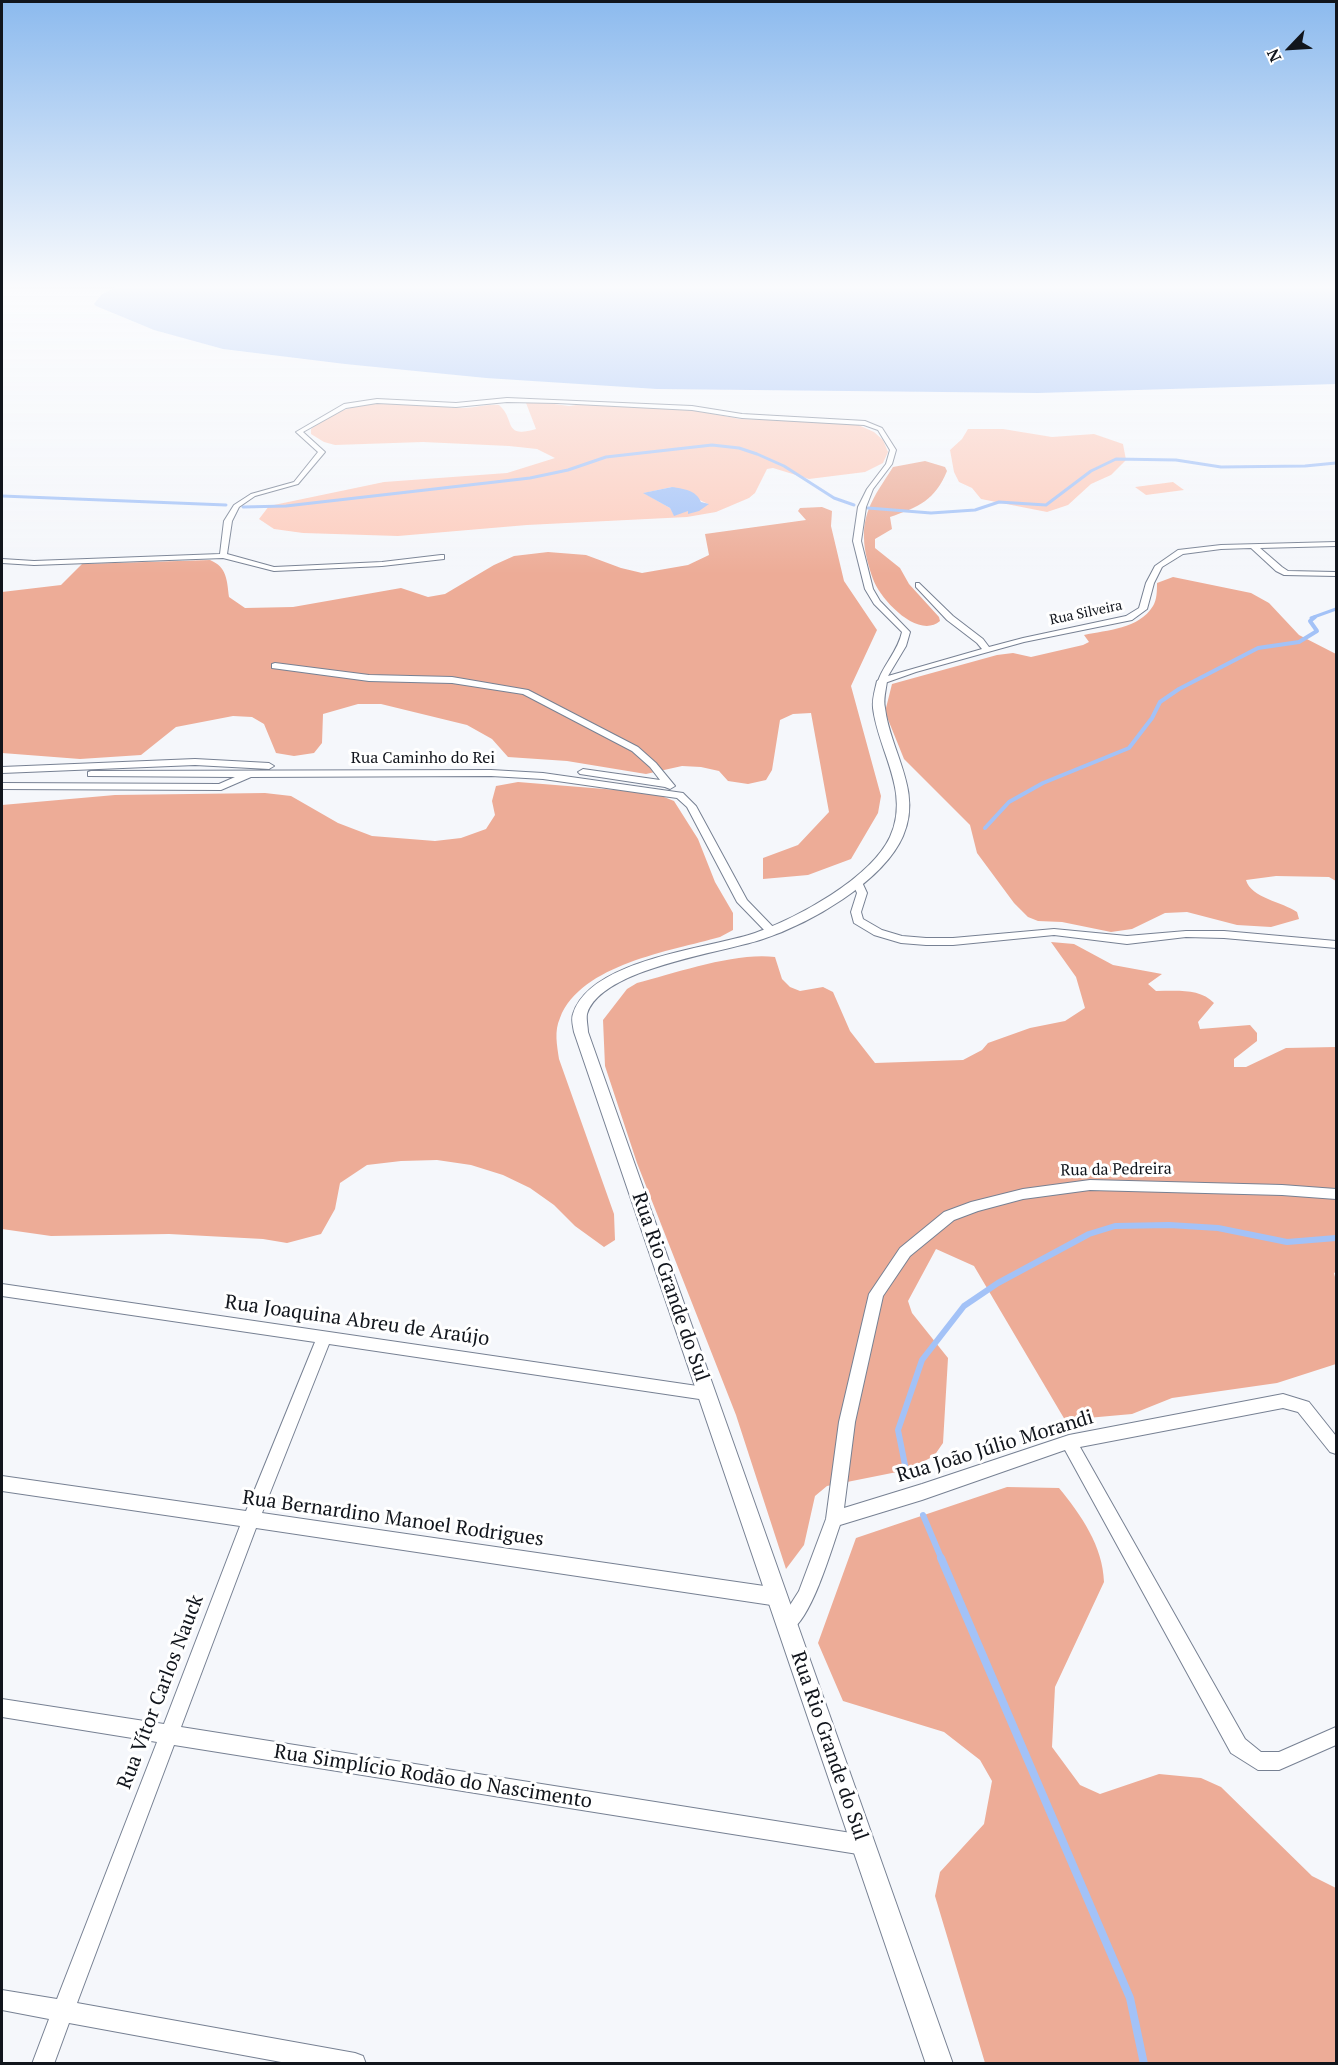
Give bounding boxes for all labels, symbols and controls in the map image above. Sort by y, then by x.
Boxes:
north arrow [1260,18,1320,78]
text: N [1261,45,1286,66]
street label: Rua Silveira [1048,597,1124,629]
street label: Rua Caminho do Rei [351,748,495,768]
street label: Rua da Pedreira [1060,1159,1172,1181]
street label: Rua Rio Grande do Sul [626,1189,714,1385]
street label: Rua Joaquina Abreu de Araújo [223,1291,491,1351]
street label: Rua João Júlio Morandi [894,1406,1096,1488]
street label: Rua Bernardino Manoel Rodrigues [241,1486,545,1552]
street label: Rua Vítor Carlos Nauck [113,1591,209,1793]
street label: Rua Rio Grande do Sul [785,1648,873,1844]
street label: Rua Simplício Rodão do Nascimento [272,1740,594,1814]

